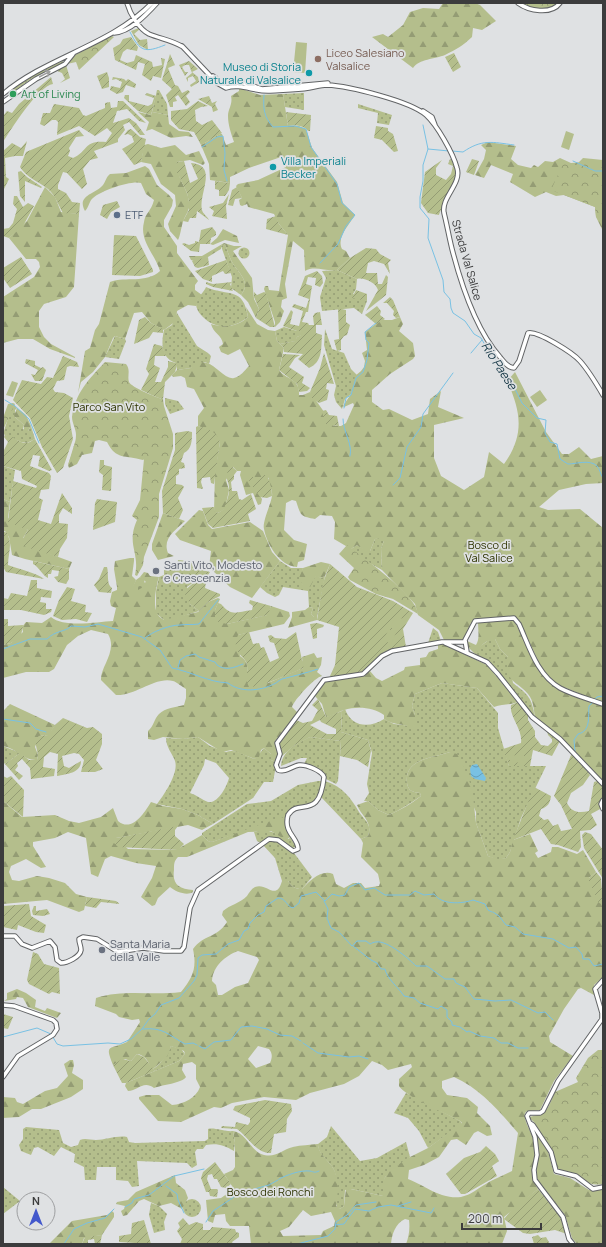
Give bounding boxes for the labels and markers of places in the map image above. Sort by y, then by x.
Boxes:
place label: Liceo Salesiano Valsalice [326,45,405,73]
marker: Liceo Salesiano Valsalice [313,54,323,64]
place label: Museo di Storia Naturale di Valsalice [200,59,302,87]
marker: Museo di Storia Naturale di Valsalice [304,68,314,78]
place label: Art of Living [21,86,81,101]
marker: Art of Living [8,89,18,99]
place label: Villa Imperiali Becker [281,153,346,181]
marker: Villa Imperiali Becker [268,162,278,172]
place label: ETF [125,207,144,222]
marker: ETF [112,210,122,220]
place label: Santi Vito, Modesto e Crescenzia [164,557,263,585]
marker: Santi Vito, Modesto e Crescenzia [151,566,161,576]
place label: Santa Maria della Valle [110,936,170,964]
marker: Santa Maria della Valle [97,945,107,955]

